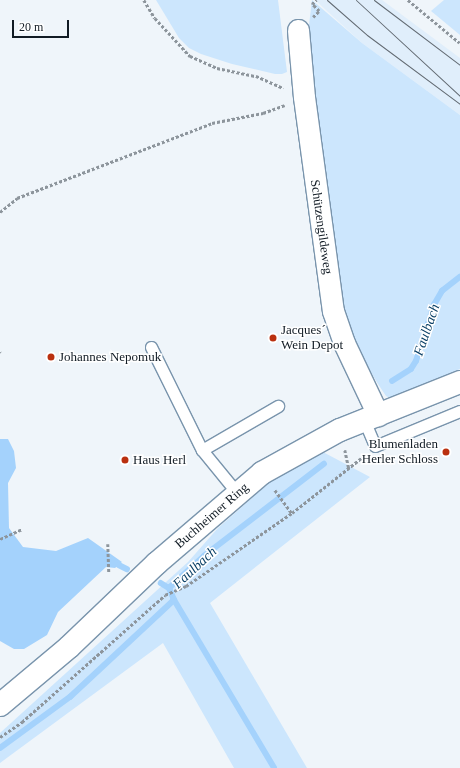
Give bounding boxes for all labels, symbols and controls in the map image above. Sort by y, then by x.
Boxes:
scale bar [14,12,71,38]
text: 20 m [19,20,43,34]
street label: Schützengildeweg [307,179,335,275]
water label: Faulbach [410,302,444,358]
place label: Jacques´ Wein Depot [281,323,343,354]
marker: Jacques´ Wein Depot [268,333,278,343]
place label: Johannes Nepomuk [59,349,161,365]
marker: Johannes Nepomuk [46,352,56,362]
place label: Blumenladen Herler Schloss [362,437,438,468]
marker: Blumenladen Herler Schloss [441,447,451,457]
place label: Haus Herl [133,452,186,468]
marker: Haus Herl [120,455,130,465]
street label: Buchheimer Ring [172,480,252,552]
water label: Faulbach [170,544,220,592]

